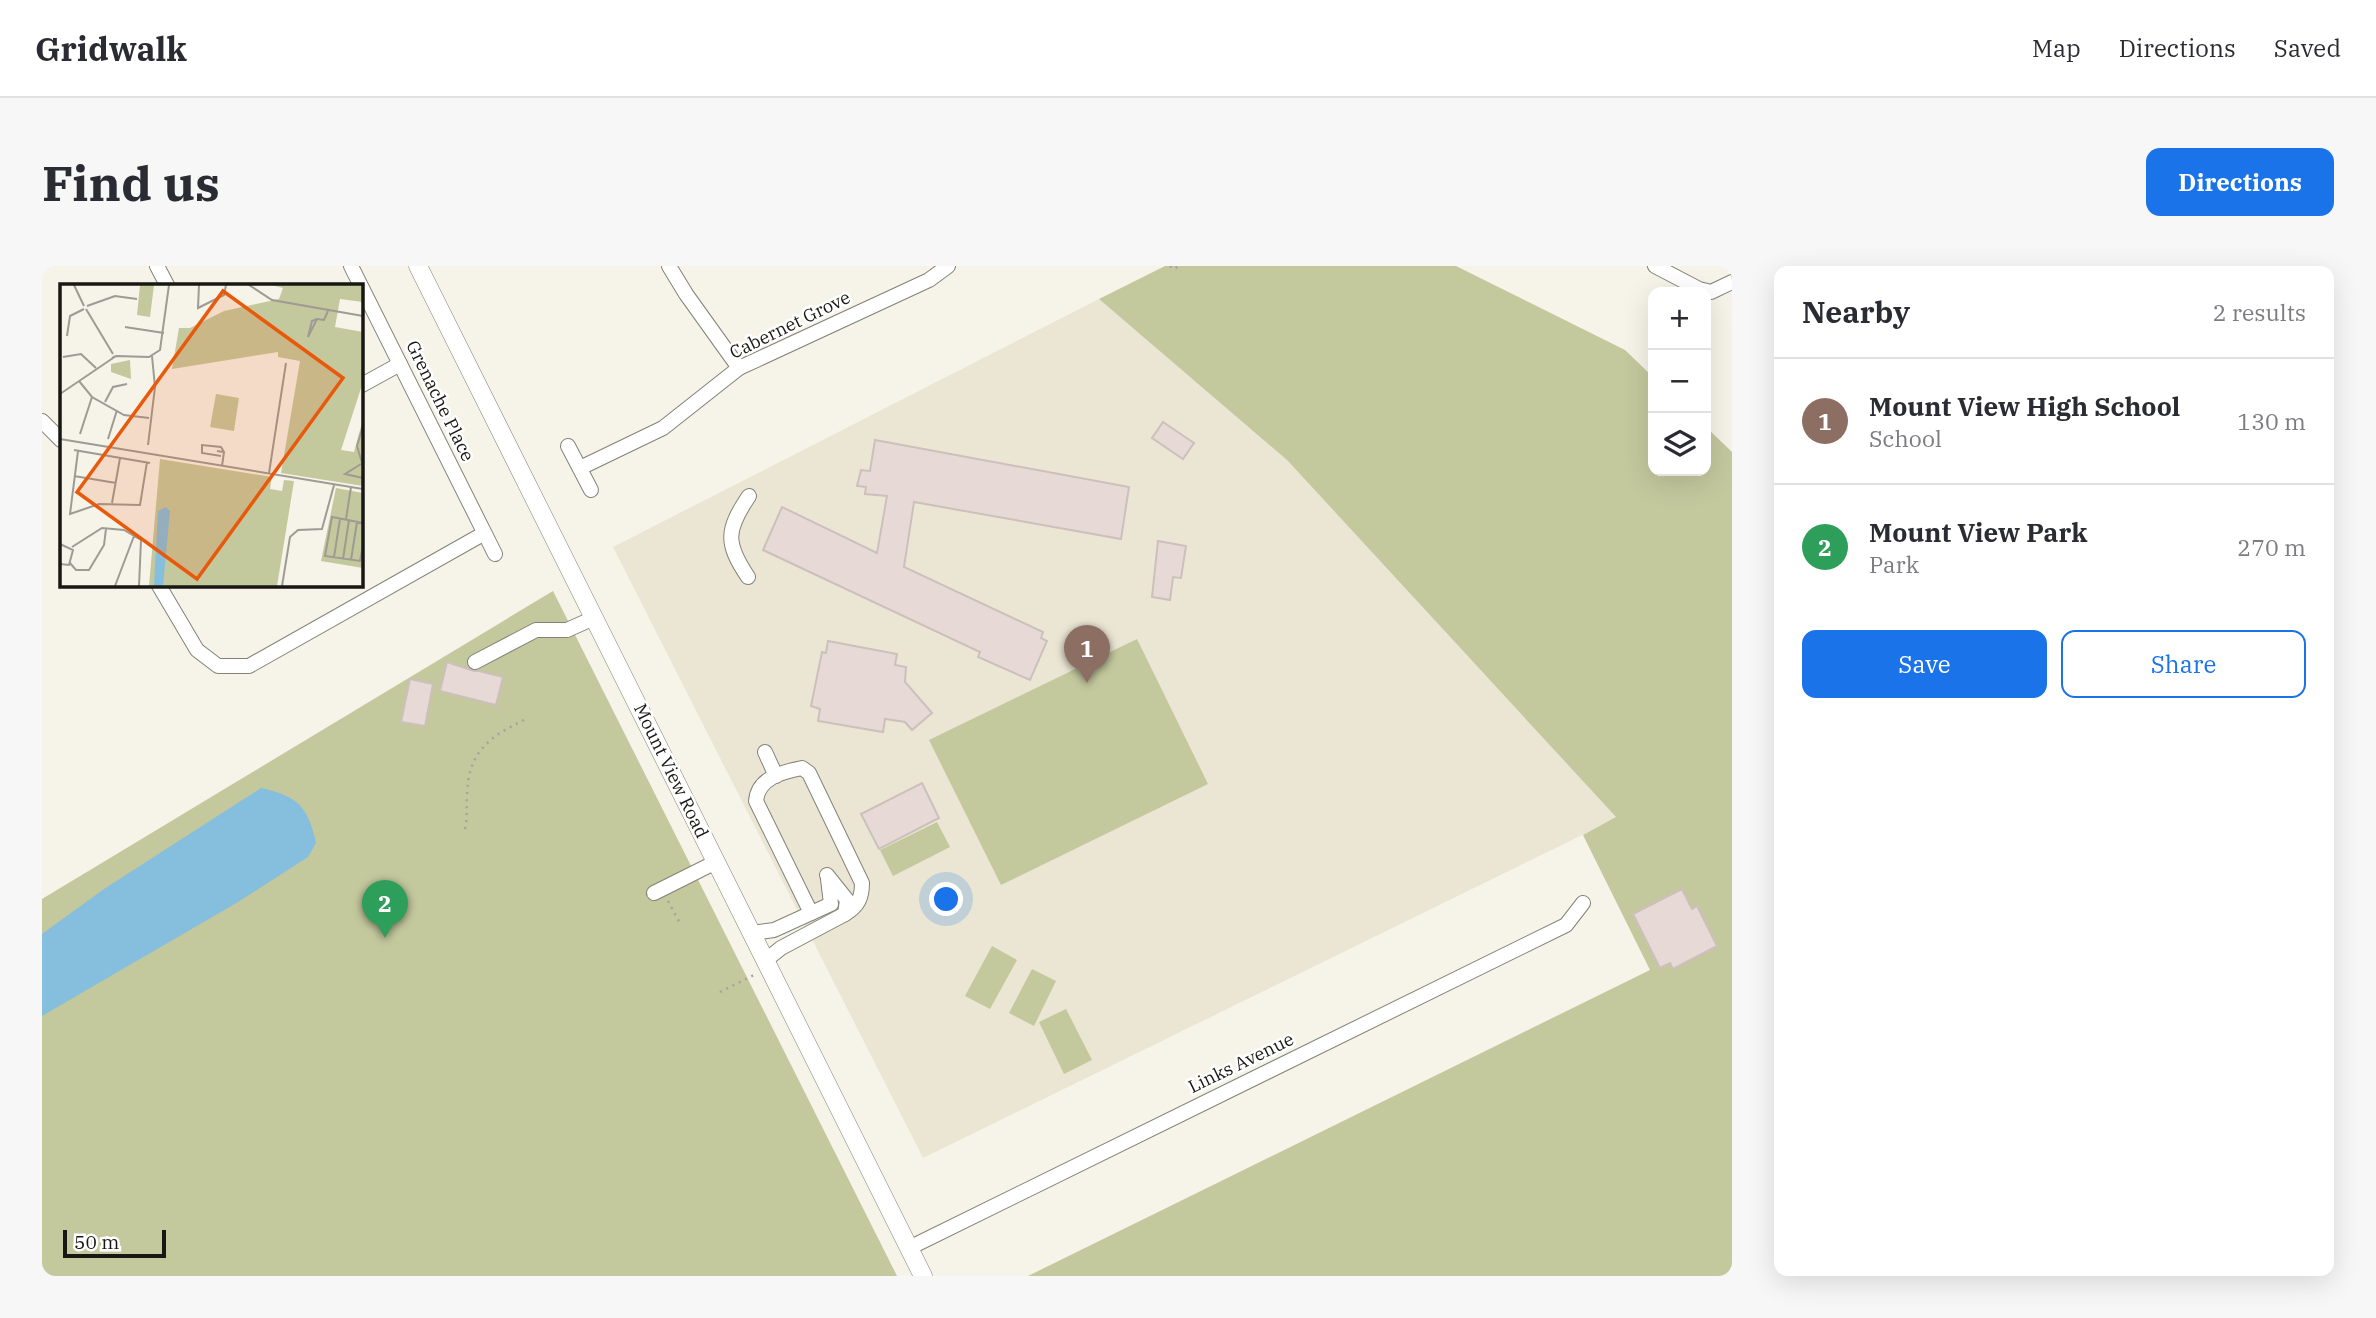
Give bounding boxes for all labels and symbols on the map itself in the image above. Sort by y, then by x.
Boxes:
inset map [60,284,362,586]
street label: Cabernet Grove [726,285,854,364]
street label: Grenache Place [401,337,480,465]
pin: 1 [1064,625,1110,683]
street label: Mount View Road [629,700,714,842]
pin: 2 [362,880,408,938]
your location [929,882,963,916]
street label: Links Avenue [1184,1027,1297,1098]
scale bar [63,1227,166,1259]

